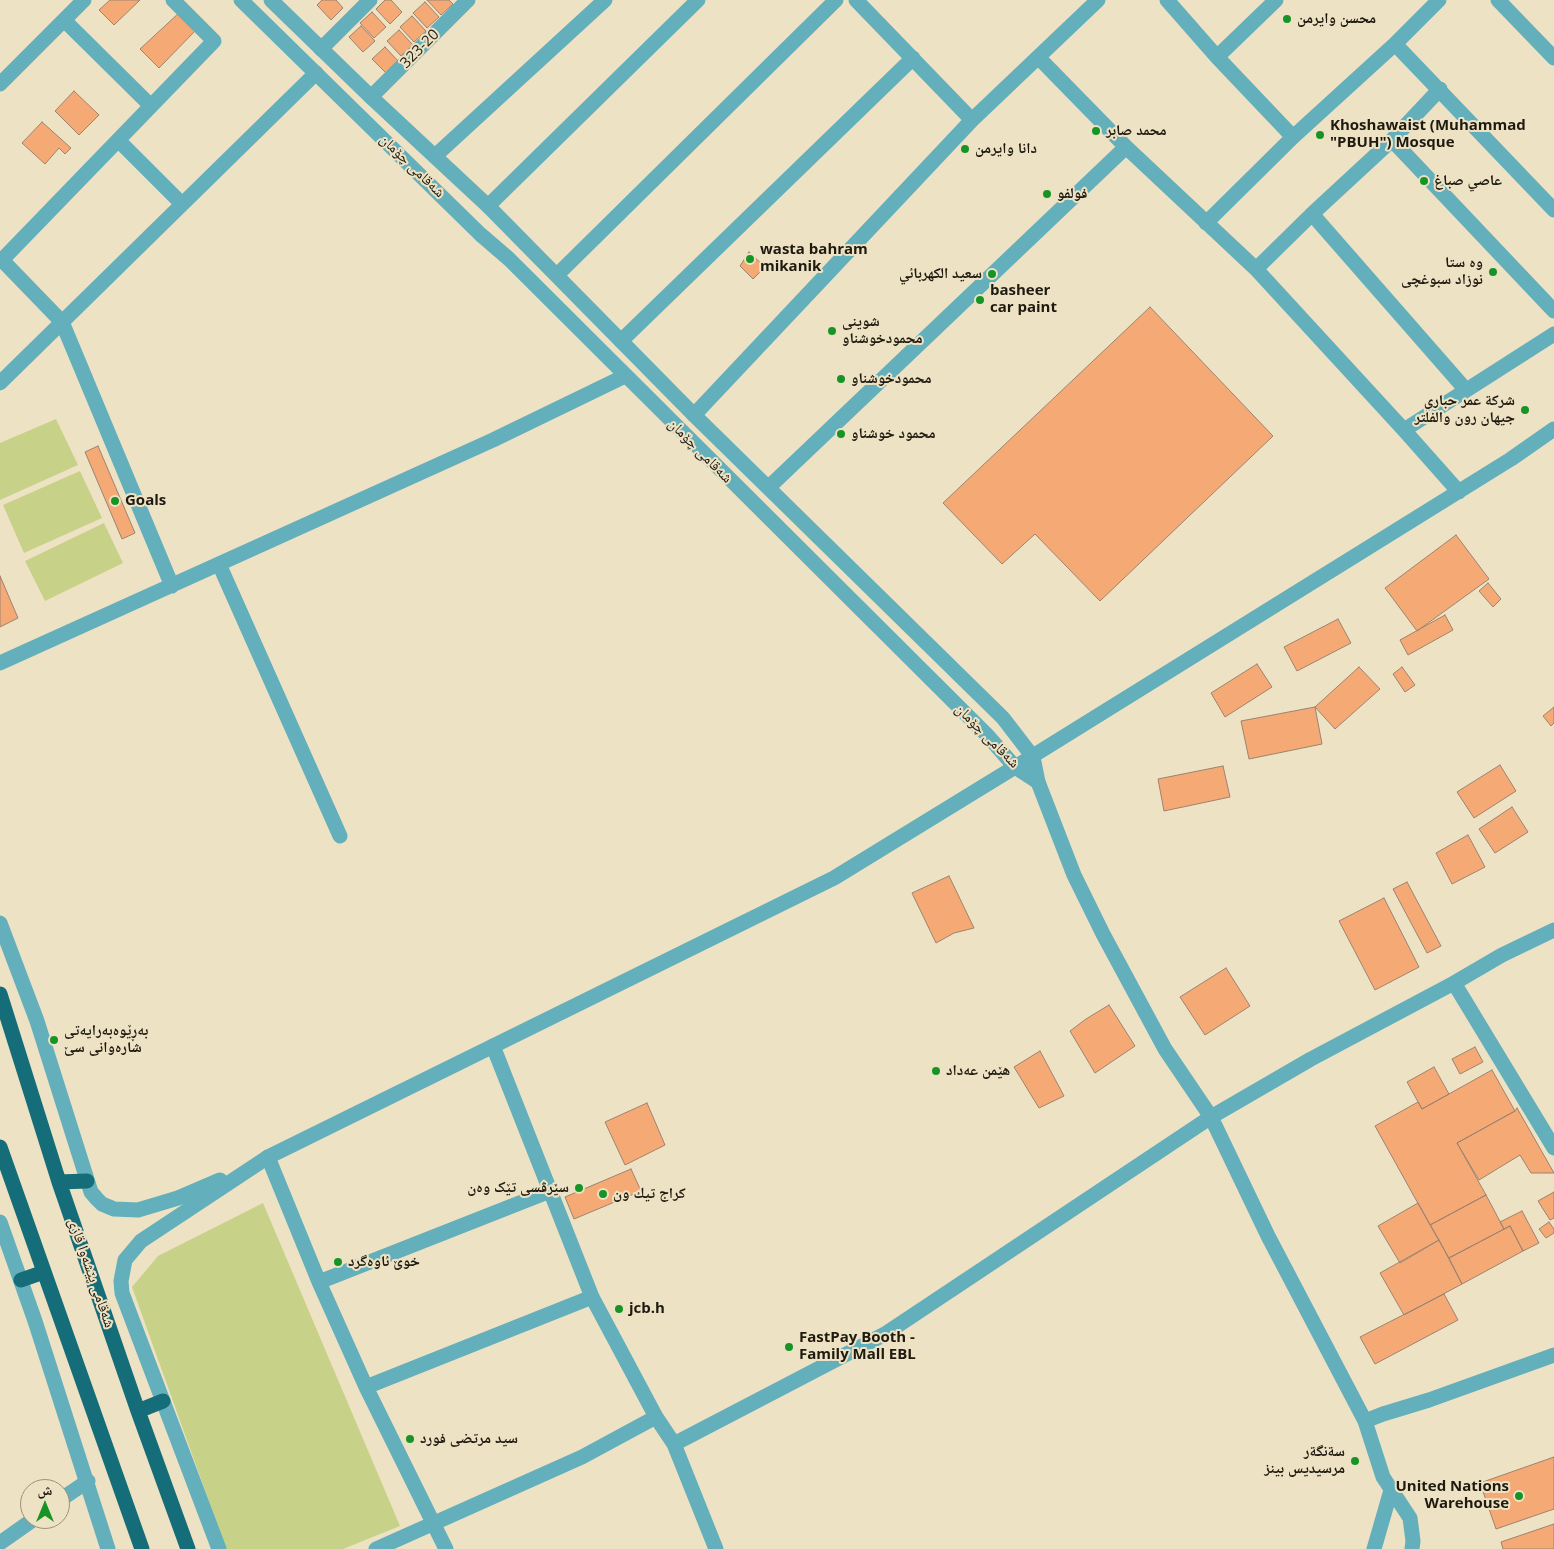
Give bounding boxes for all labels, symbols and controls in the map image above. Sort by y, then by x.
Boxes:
place label: محسن وایرمن [1297,10,1376,28]
marker: محسن وایرمن [1281,13,1293,25]
street label: 323-20 [397,26,443,72]
place label: Khoshawaist (Muhammad "PBUH") Mosque [1330,117,1526,152]
place label: محمد صابر [1106,122,1167,140]
marker: محمد صابر [1090,125,1102,137]
marker: Khoshawaist (Muhammad "PBUH") Mosque [1314,129,1326,141]
street label: شەقامی چۆمان [376,130,448,202]
place label: دانا وایرمن [975,140,1037,158]
marker: دانا وایرمن [959,143,971,155]
place label: عاصي صباغ [1434,172,1502,190]
marker: عاصي صباغ [1418,175,1430,187]
place label: فولفو [1057,185,1087,203]
marker: فولفو [1041,188,1053,200]
place label: wasta bahram mikanik [760,241,868,276]
marker: wasta bahram mikanik [744,253,756,265]
place label: وه ستا نوزاد سبوغچى [1401,254,1483,289]
place label: سعيد الكهربائي [899,265,982,283]
marker: وه ستا نوزاد سبوغچى [1487,266,1499,278]
marker: سعيد الكهربائي [986,268,998,280]
place label: basheer car paint [990,282,1057,317]
marker: basheer car paint [974,294,986,306]
place label: شوينى محمودخوشناو [842,313,923,348]
marker: شوينى محمودخوشناو [826,325,838,337]
place label: محمودخوشناو [851,370,932,388]
marker: محمودخوشناو [835,373,847,385]
place label: شركة عمر حباري جيھان رون والفلتر [1414,392,1515,427]
marker: شركة عمر حباري جيھان رون والفلتر [1519,404,1531,416]
street label: شەقامی چۆمان [664,415,736,487]
place label: محمود خوشناو [851,425,936,443]
marker: محمود خوشناو [835,428,847,440]
place label: Goals [125,492,166,510]
marker: Goals [109,495,121,507]
street label: شەقامی چۆمان [951,700,1023,772]
place label: بەڕێوەبەرایەتی شارەوانی سێ [64,1022,148,1057]
marker: بەڕێوەبەرایەتی شارەوانی سێ [48,1034,60,1046]
place label: هێمن عەداد [946,1062,1010,1080]
marker: هێمن عەداد [930,1065,942,1077]
place label: سێرڤسی تێک وەن [467,1179,569,1197]
marker: سێرڤسی تێک وەن [573,1182,585,1194]
place label: كراج تيك ون [613,1185,686,1203]
marker: كراج تيك ون [597,1188,609,1200]
street label: شەقامی پێشەوا قازی [64,1216,118,1330]
place label: خوێ ئاوەگرد [348,1253,420,1271]
marker: خوێ ئاوەگرد [332,1256,344,1268]
place label: jcb.h [629,1300,665,1318]
marker: jcb.h [613,1303,625,1315]
place label: FastPay Booth - Family Mall EBL [799,1329,916,1364]
marker: FastPay Booth - Family Mall EBL [783,1341,795,1353]
place label: سيد مرتضى فورد [420,1430,518,1448]
marker: سيد مرتضى فورد [404,1433,416,1445]
place label: سةنگةر مرسيديس بينز [1264,1443,1345,1478]
marker: سةنگةر مرسيديس بينز [1349,1455,1361,1467]
place label: United Nations Warehouse [1396,1478,1509,1513]
north arrow [20,1479,70,1529]
text: ش [38,1480,52,1499]
marker: United Nations Warehouse [1513,1490,1525,1502]

